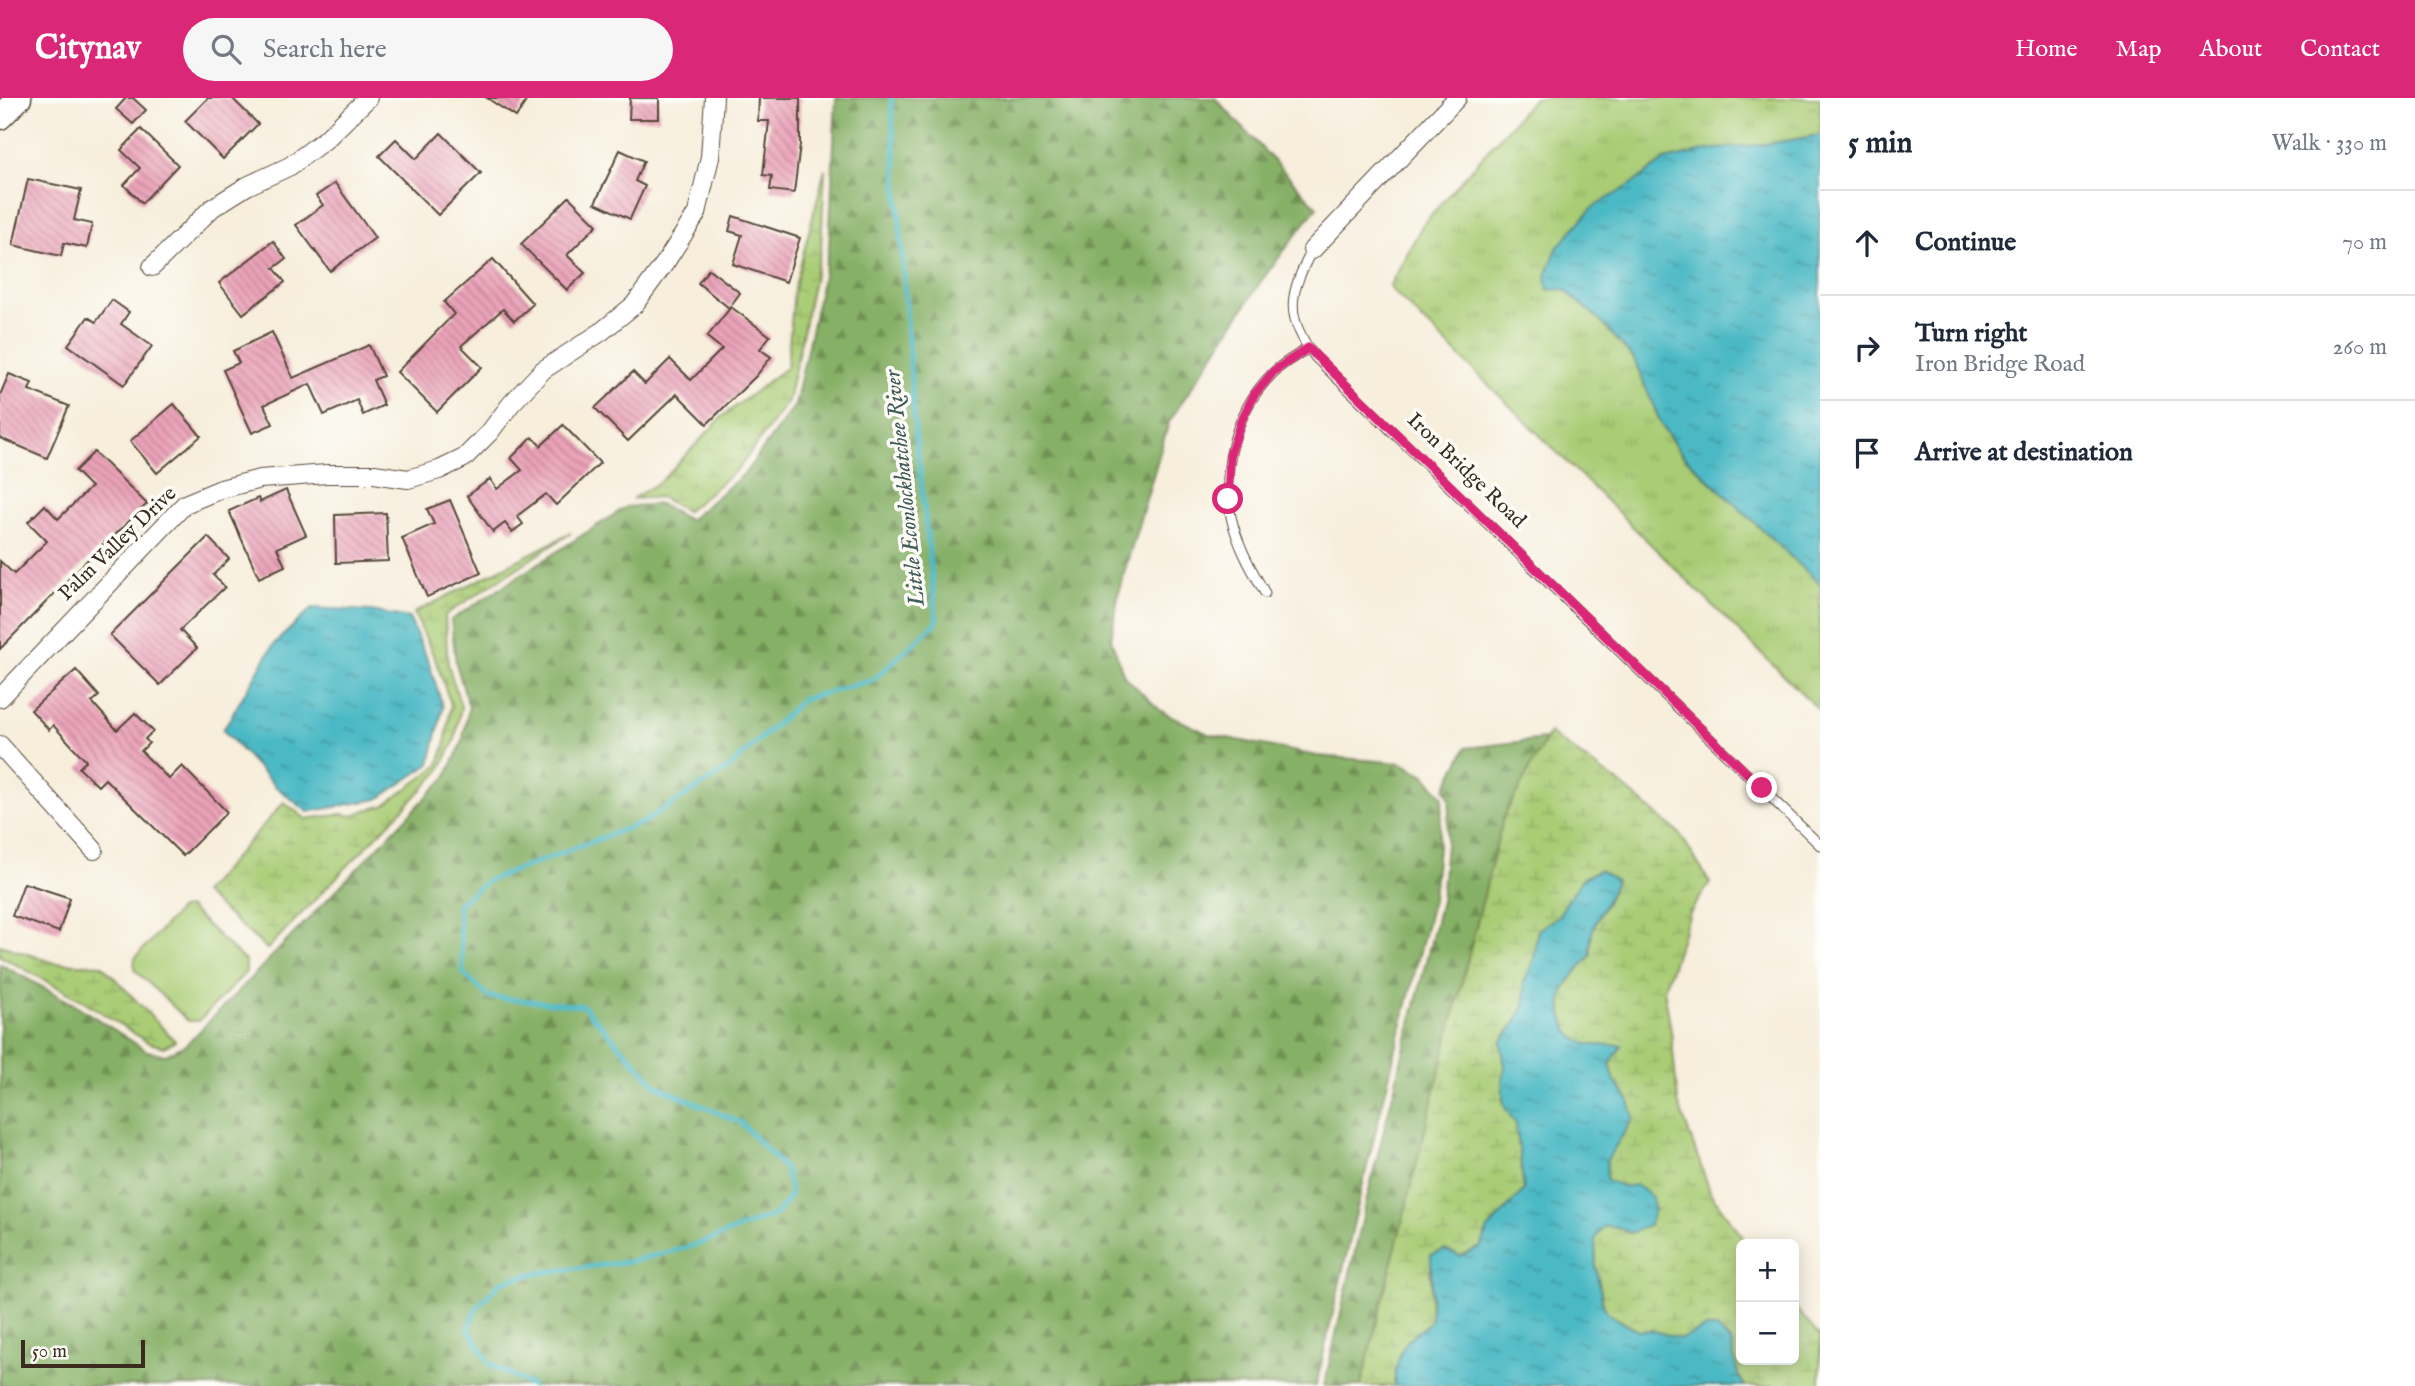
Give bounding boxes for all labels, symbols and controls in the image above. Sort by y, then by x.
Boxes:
search box [183,18,673,81]
text: Citynav [35,28,141,70]
icon: search [207,30,245,68]
text: Search here [263,33,387,66]
text: Home [2015,34,2078,65]
text: Map [2116,34,2162,65]
text: About [2200,34,2262,65]
text: Contact [2300,34,2380,65]
text: 5 min [1848,125,1913,163]
text: Walk · 330 m [2272,129,2387,158]
icon: ahead [1848,224,1886,262]
text: Continue [1915,226,2016,259]
text: 70 m [2342,228,2387,257]
text: Turn right [1915,317,2028,350]
icon: right [1848,329,1886,367]
text: 260 m [2332,333,2387,362]
text: Iron Bridge Road [1915,350,2085,379]
water label: Little Econlockhatchee River [878,367,932,609]
street label: Iron Bridge Road [1401,407,1532,535]
icon: arrive [1848,434,1886,472]
text: Arrive at destination [1915,436,2133,469]
street label: Palm Valley Drive [53,481,183,607]
route start [1212,483,1243,514]
route end [1746,772,1777,803]
map controls [1736,1239,1799,1365]
button: + [1736,1239,1799,1302]
button: − [1736,1302,1799,1365]
scale bar [21,1337,145,1369]
text: 50 m [32,1340,67,1364]

